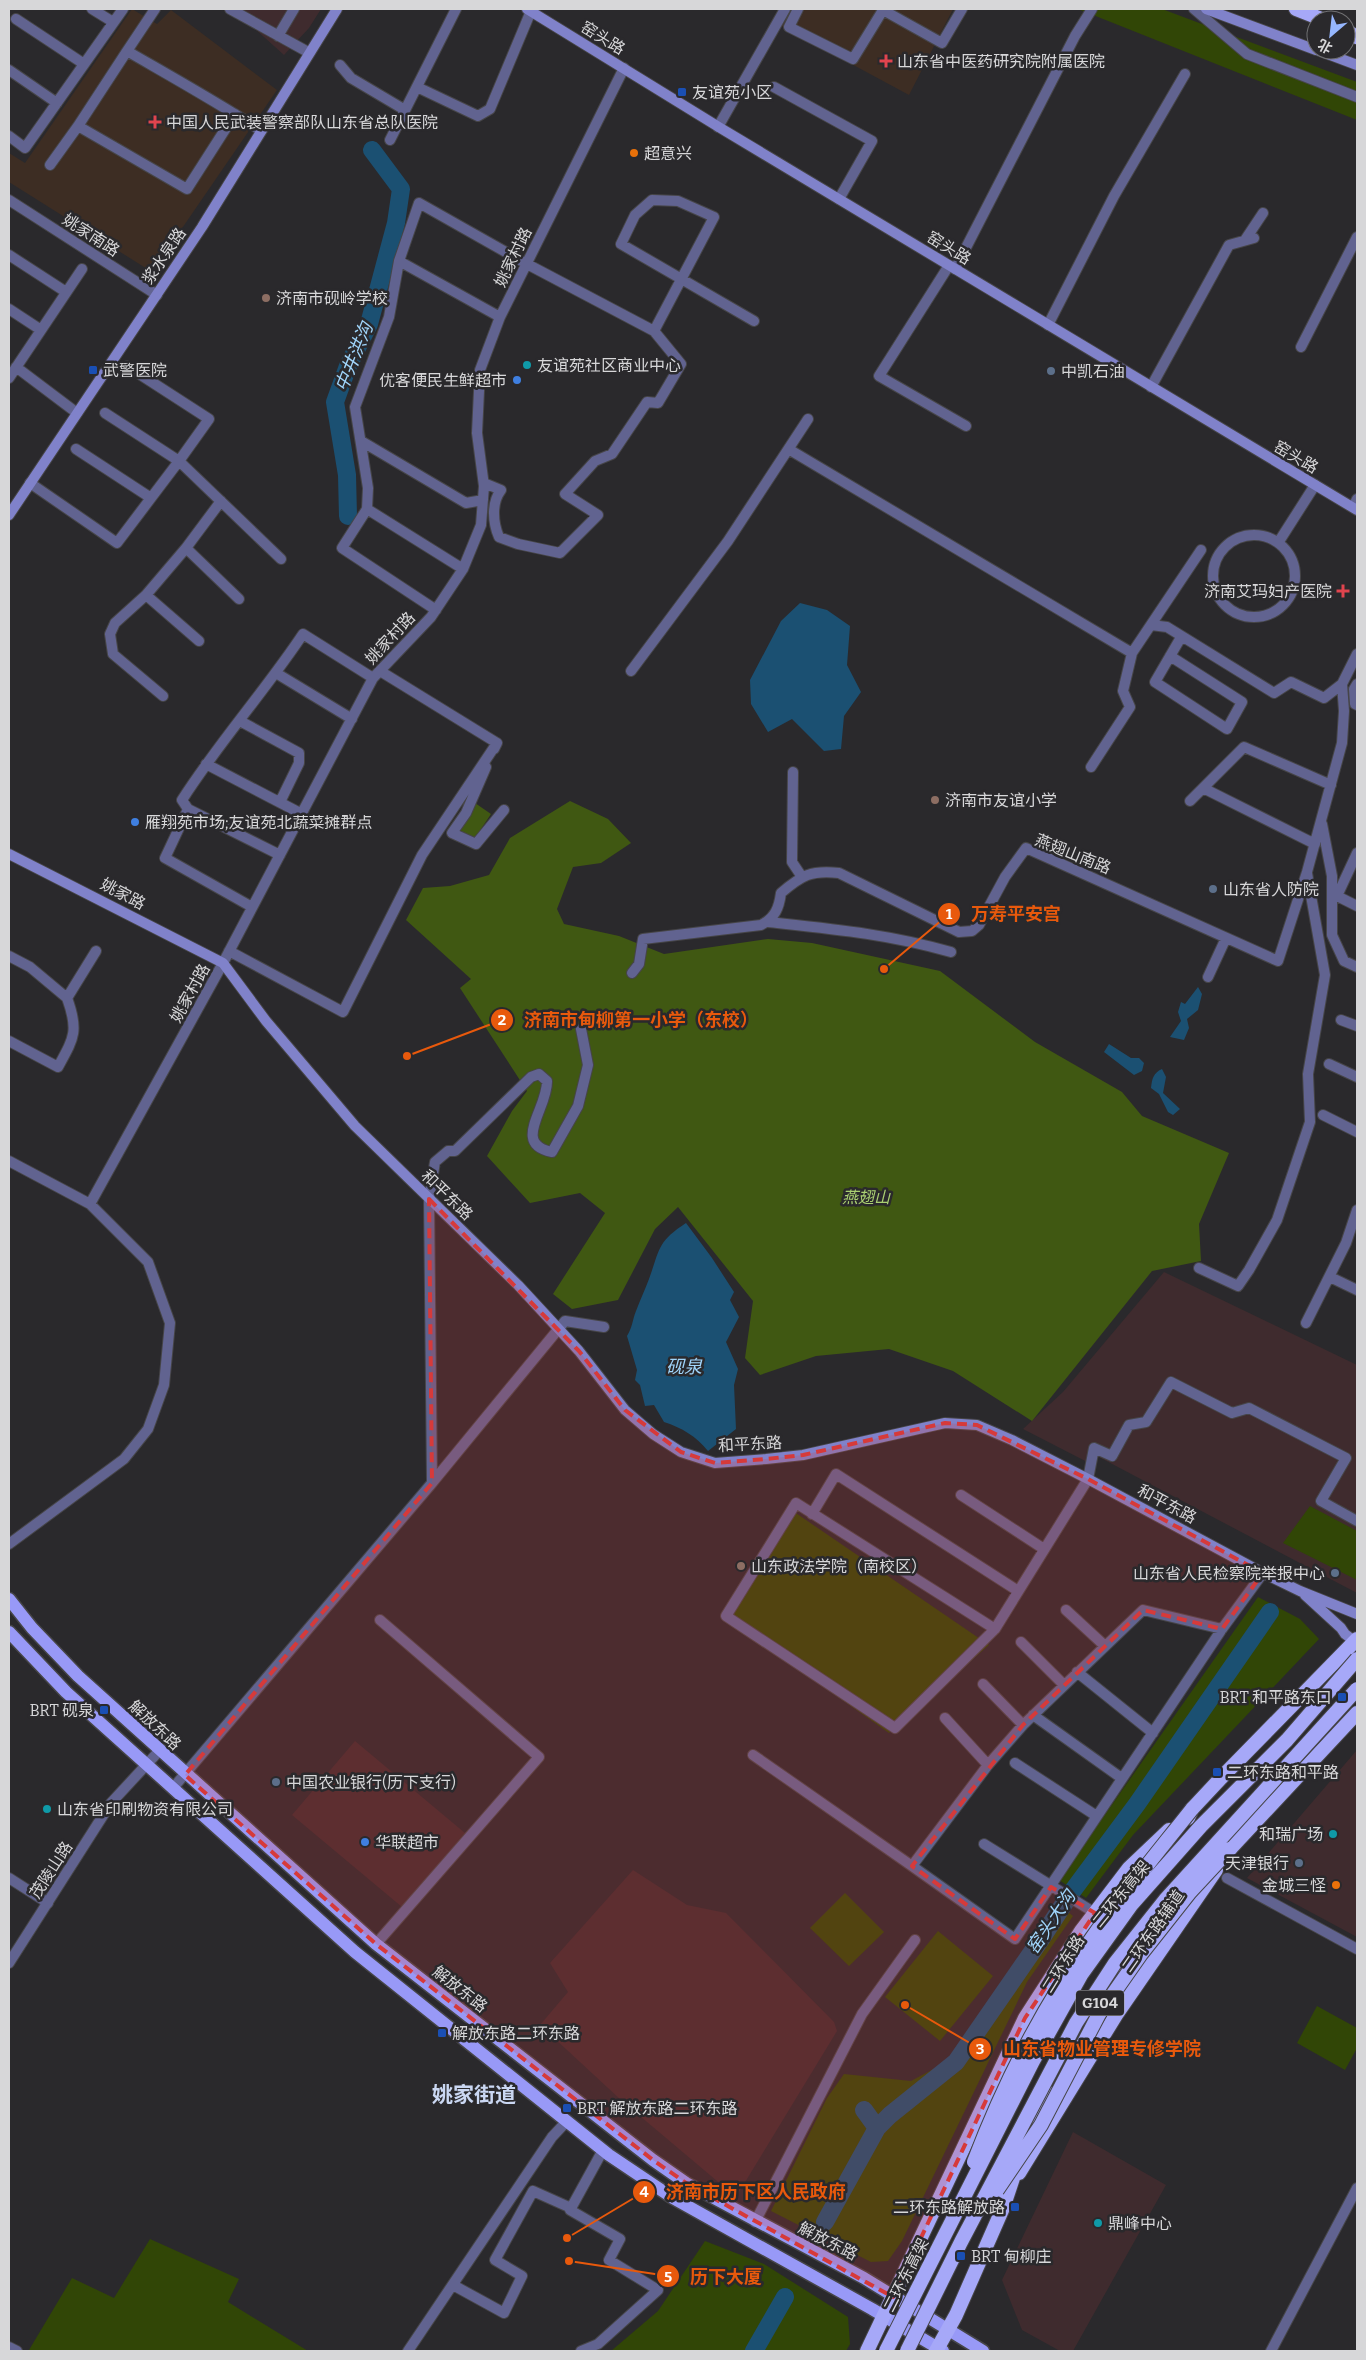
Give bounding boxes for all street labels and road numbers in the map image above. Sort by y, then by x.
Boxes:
street label: 窑头路 [578,17,628,59]
street label: 姚家南路 [59,210,123,260]
street label: 浆水泉路 [138,224,190,288]
street label: 姚家村路 [490,224,536,290]
street label: 窑头路 [924,227,974,269]
street label: 窑头路 [1270,437,1322,477]
street label: 姚家村路 [361,608,419,668]
street label: 燕翅山南路 [1032,830,1114,878]
street label: 姚家路 [97,874,149,914]
street label: 姚家村路 [166,960,214,1026]
street label: 和平东路 [417,1166,477,1224]
street label: 和平东路 [718,1433,782,1455]
street label: 和平东路 [1134,1481,1200,1527]
street label: 解放东路 [125,1696,185,1754]
street label: 茂陵山路 [26,1838,76,1902]
street label: 二环东高架 [1088,1857,1154,1931]
street label: 二环东路辅道 [1118,1886,1188,1976]
street label: 二环东路 [1038,1932,1088,1996]
street label: 解放东路 [429,1962,491,2016]
road number: G104 [1076,1990,1124,2016]
street label: 解放东路 [795,2218,861,2264]
street label: 二环东高架 [879,2235,933,2315]

